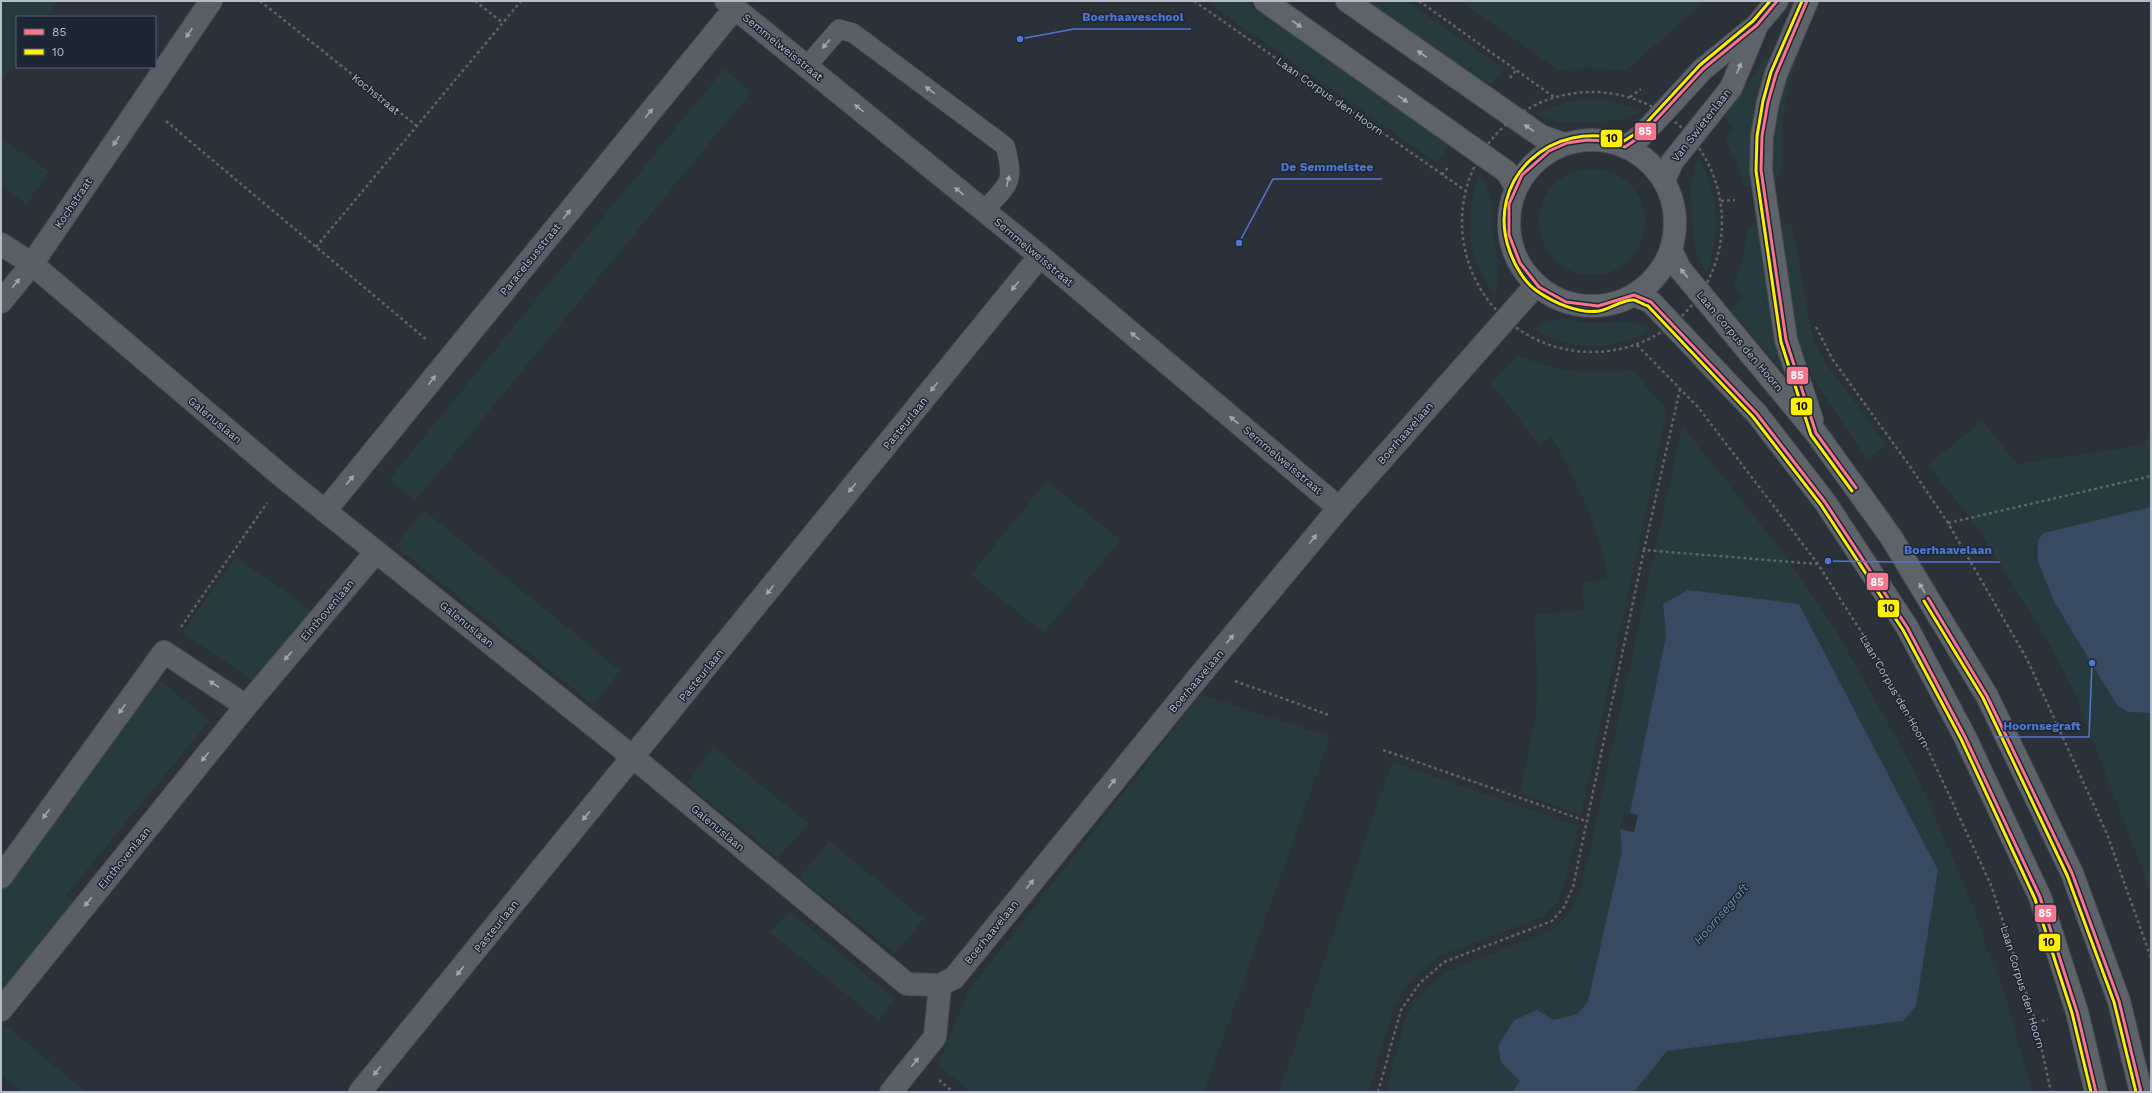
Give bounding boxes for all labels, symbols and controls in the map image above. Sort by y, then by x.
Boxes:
callout: Boerhaaveschool [1074,5,1191,29]
text: Boerhaaveschool [1082,10,1184,24]
street label: Semmelweisstraat [740,11,826,84]
legend [16,16,156,68]
one-way arrow [1291,19,1302,28]
text: 85 [52,25,66,39]
one-way arrow [185,28,193,38]
one-way arrow [822,38,831,49]
text: 10 [52,45,64,59]
one-way arrow [1417,50,1428,58]
street label: Laan Corpus den Hoorn [1274,54,1386,138]
one-way arrow [1737,62,1743,74]
street label: Kochstraat [349,71,403,118]
one-way arrow [925,86,935,94]
street label: Van Swietenlaan [1669,86,1734,164]
one-way arrow [1397,95,1408,103]
one-way arrow [853,104,864,113]
one-way arrow [645,108,654,119]
line badge: 85 [1634,122,1657,141]
one-way arrow [1524,124,1534,132]
text: 85 [1638,125,1652,138]
line badge: 10 [1600,129,1623,148]
text: 10 [1606,132,1618,145]
one-way arrow [112,136,120,146]
callout: De Semmelstee [1273,155,1382,179]
text: De Semmelstee [1281,160,1373,174]
one-way arrow [1005,174,1011,187]
street label: Kochstraat [52,175,95,231]
one-way arrow [954,186,965,195]
one-way arrow [562,208,571,219]
street label: Semmelweisstraat [991,215,1076,290]
street label: Paracelsusstraat [497,220,564,298]
one-way arrow [1679,268,1688,279]
one-way arrow [12,278,21,289]
one-way arrow [1011,281,1020,292]
street label: Laan Corpus den Hoorn [1694,288,1786,394]
one-way arrow [1130,331,1140,340]
line badge: 85 [1786,366,1809,385]
text: 85 [1790,369,1804,382]
one-way arrow [427,374,436,385]
one-way arrow [929,382,938,393]
street label: Galenuslaan [185,394,244,447]
street label: Pasteurlaan [880,395,930,452]
line badge: 10 [1790,397,1813,416]
street label: Boerhaavelaan [1375,399,1436,467]
text: 10 [1796,400,1808,413]
one-way arrow [1229,415,1240,424]
street label: Semmelweisstraat [1240,423,1325,498]
one-way arrow [345,475,354,486]
one-way arrow [847,483,856,494]
one-way arrow [1309,534,1318,545]
callout: Boerhaavelaan [1896,538,2000,562]
text: Boerhaavelaan [1904,543,1992,557]
line badge: 85 [1866,572,1889,591]
text: 85 [1870,576,1884,589]
street label: Einthovenlaan [298,577,357,644]
one-way arrow [1918,583,1926,593]
one-way arrow [766,584,774,595]
street label: Galenuslaan [437,599,496,650]
line badge: 10 [1877,599,1900,618]
text: 10 [1883,602,1895,615]
street label: Laan Corpus den Hoorn [1857,633,1932,750]
one-way arrow [1226,634,1235,645]
street label: Pasteurlaan [676,647,726,704]
street label: Boerhaavelaan [1166,647,1227,716]
one-way arrow [283,651,292,662]
one-way arrow [208,681,219,688]
one-way arrow [119,704,127,714]
callout: Hoornsegraft [1995,713,2089,737]
text: Hoornsegraft [2003,719,2082,733]
one-way arrow [201,751,210,762]
one-way arrow [1108,778,1117,789]
street label: Galenuslaan [688,802,747,855]
one-way arrow [42,809,50,820]
one-way arrow [582,810,591,821]
street label: Einthovenlaan [95,825,153,892]
one-way arrow [1026,879,1035,889]
water label: Hoornsegraft [1691,881,1751,947]
one-way arrow [84,896,93,907]
street label: Pasteurlaan [471,898,521,955]
street label: Boerhaavelaan [962,898,1021,967]
line badge: 85 [2034,904,2057,923]
text: 85 [2038,907,2052,920]
street label: Laan Corpus den Hoorn [1998,924,2047,1050]
line badge: 10 [2038,933,2061,952]
text: 10 [2043,936,2055,949]
one-way arrow [455,965,464,976]
one-way arrow [911,1056,920,1067]
one-way arrow [373,1066,382,1077]

